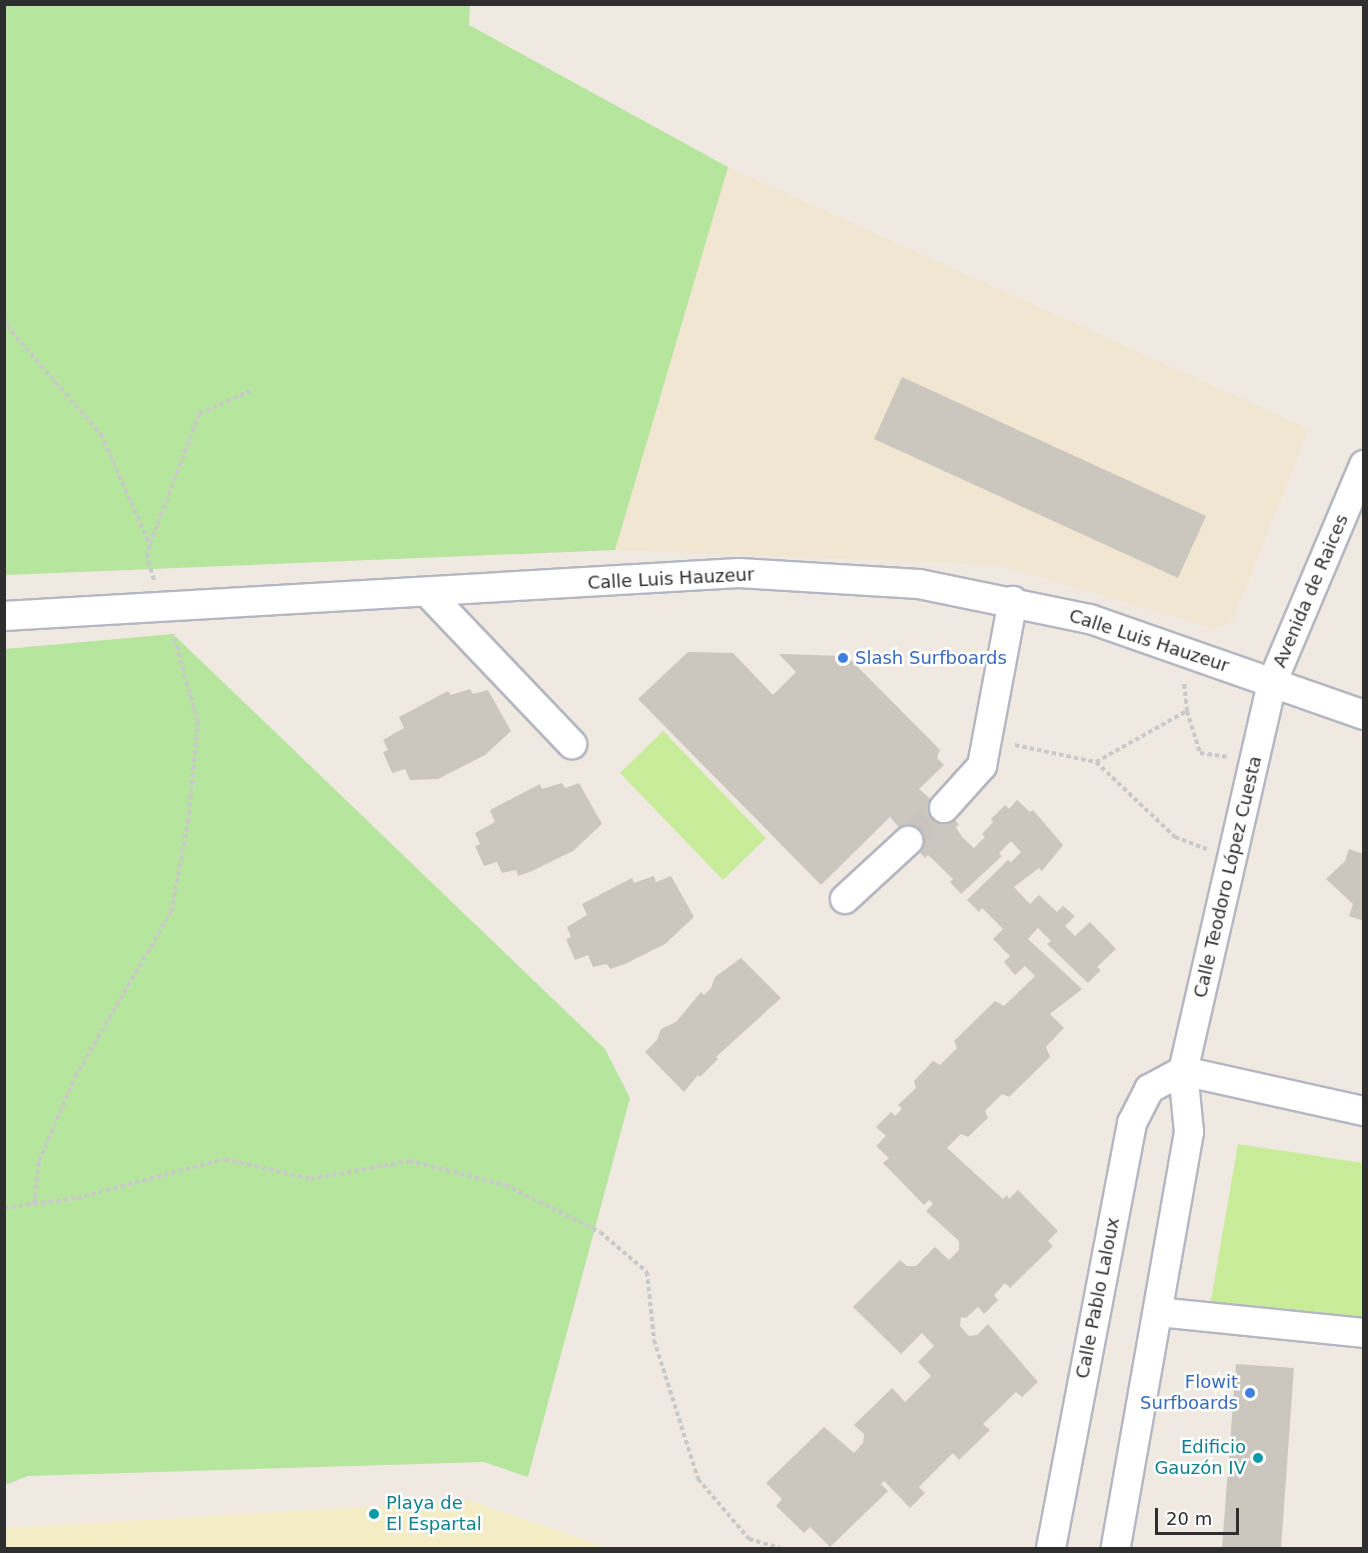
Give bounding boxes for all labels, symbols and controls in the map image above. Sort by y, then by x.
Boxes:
street label: Avenida de Raices [1269,511,1353,671]
street label: Calle Luis Hauzeur [587,564,755,594]
street label: Calle Luis Hauzeur [1066,605,1232,677]
place label: Slash Surfboards [855,647,1007,669]
marker: Slash Surfboards [836,651,850,665]
street label: Calle Teodoro López Cuesta [1190,754,1266,1000]
street label: Calle Pablo Laloux [1072,1216,1124,1380]
place label: Flowit Surfboards [1140,1372,1238,1414]
marker: Flowit Surfboards [1243,1386,1257,1400]
place label: Edificio Gauzón IV [1154,1437,1246,1480]
marker: Edificio Gauzón IV [1251,1451,1265,1465]
place label: Playa de El Espartal [386,1493,482,1536]
scale bar [1158,1496,1242,1534]
marker: Playa de El Espartal [367,1507,381,1521]
text: 20 m [1166,1508,1212,1529]

